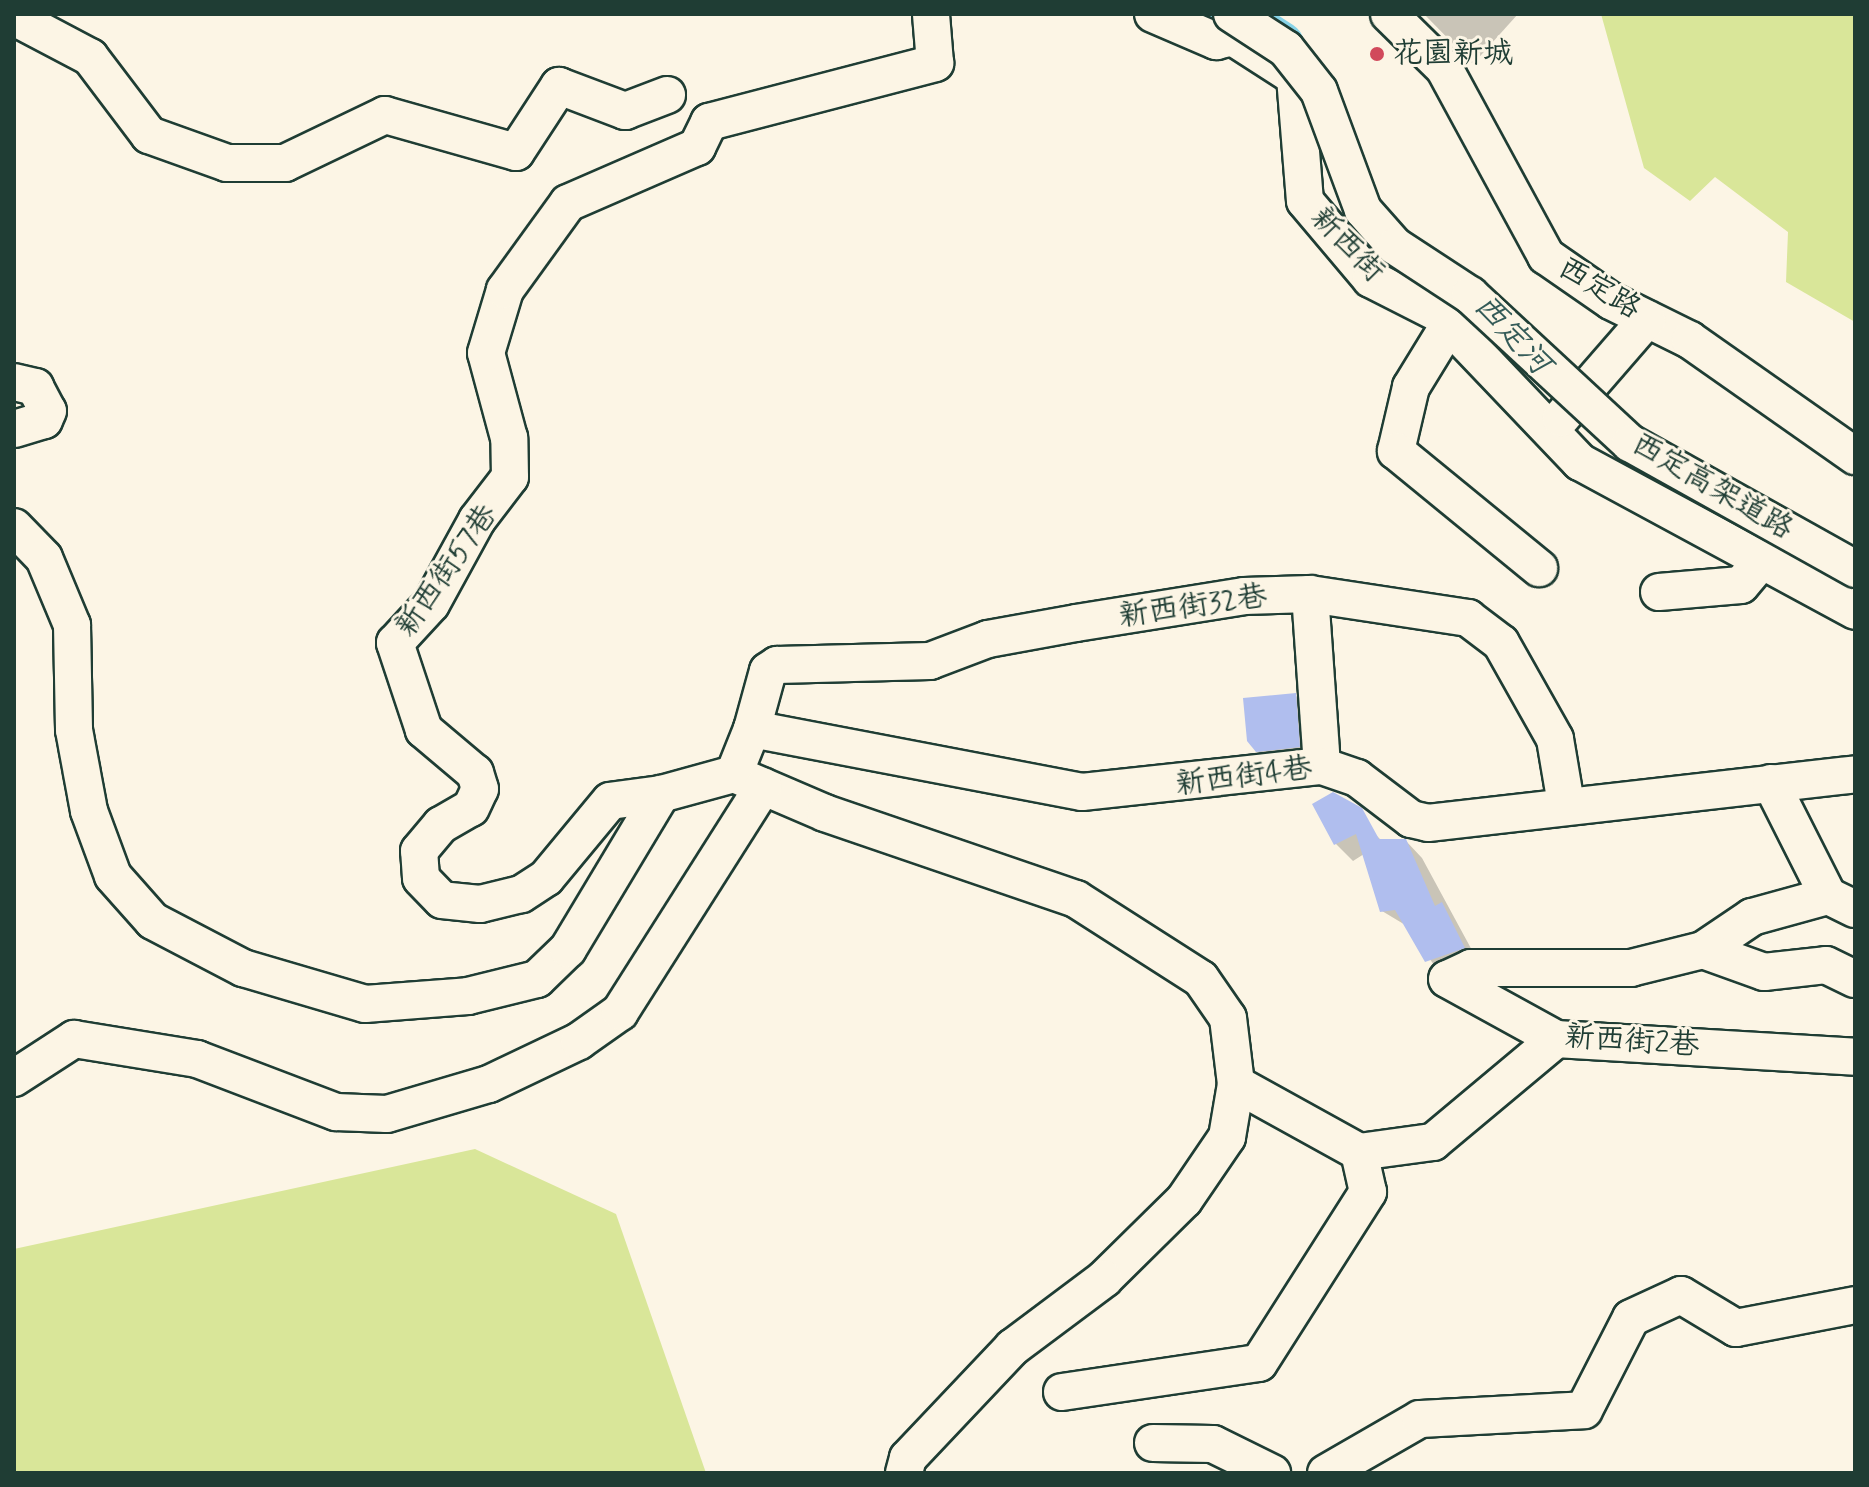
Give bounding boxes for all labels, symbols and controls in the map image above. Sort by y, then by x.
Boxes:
place label: 花園新城 [1393,36,1513,72]
marker: 花園新城 [1368,45,1386,63]
street label: 新西街 [1303,200,1391,290]
street label: 西定路 [1551,250,1647,328]
water label: 西定河 [1465,287,1559,383]
street label: 西定高架道路 [1625,426,1799,548]
street label: 新西街57巷 [388,498,506,644]
street label: 新西街32巷 [1117,579,1269,635]
street label: 新西街4巷 [1174,751,1314,803]
street label: 新西街2巷 [1564,1019,1700,1065]

